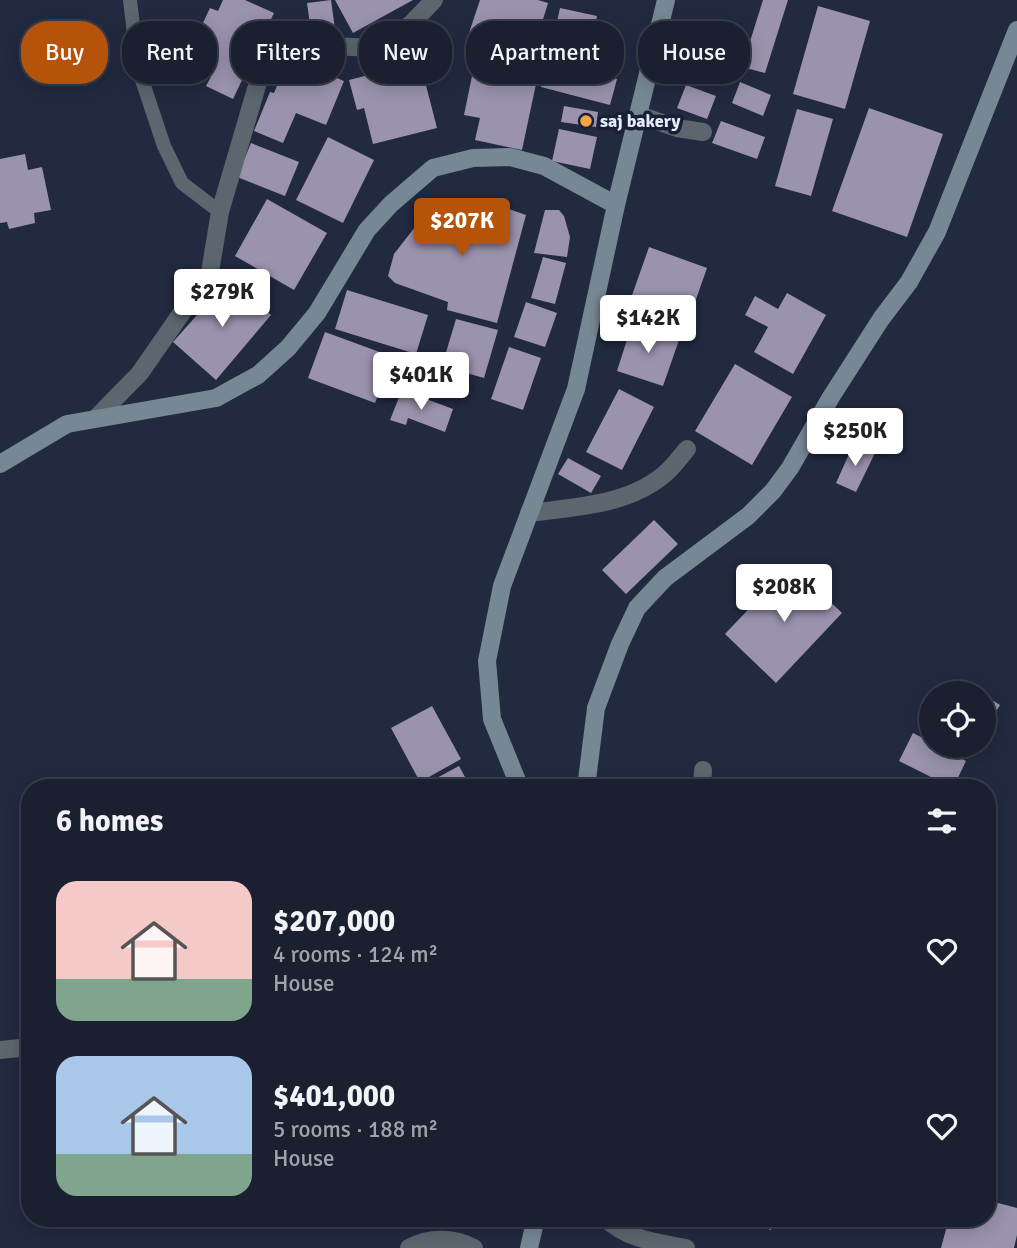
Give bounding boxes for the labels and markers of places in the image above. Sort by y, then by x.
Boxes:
place label: saj bakery [600,110,680,132]
marker: saj bakery [578,113,594,129]
pin: $207K [413,198,511,258]
pin: $279K [173,270,271,329]
pin: $142K [599,296,697,355]
pin: $401K [372,352,470,412]
pin: $250K [806,408,904,468]
pin: $208K [735,564,833,624]

